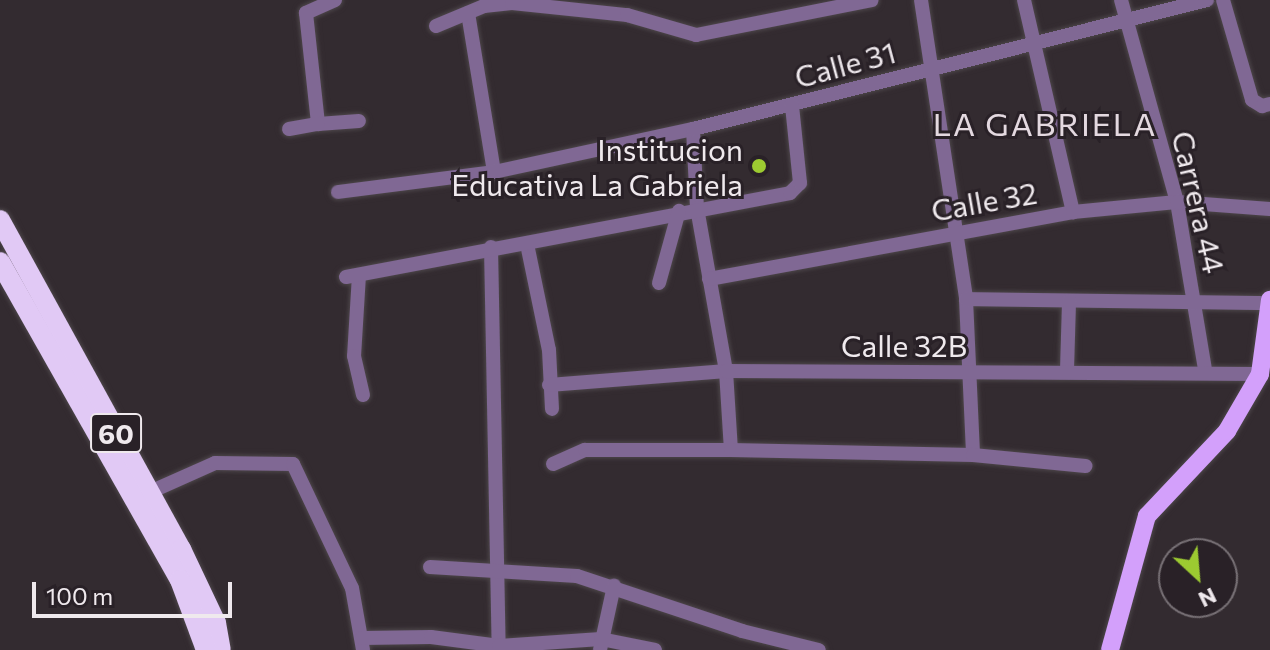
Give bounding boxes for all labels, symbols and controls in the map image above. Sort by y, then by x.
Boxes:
street label: Calle 31 [791,33,899,95]
district label: LA GABRIELA [933,104,1157,142]
street label: Carrera 44 [1165,127,1233,277]
place label: Institucion Educativa La Gabriela [451,131,743,202]
marker: Institucion Educativa La Gabriela [750,157,768,175]
street label: Calle 32 [928,174,1040,228]
street label: Calle 32B [841,327,967,363]
road number: 60 [90,409,142,457]
north arrow [1158,538,1238,618]
scale bar [36,566,236,616]
text: 100 m [46,581,113,610]
text: N [1195,582,1221,614]

